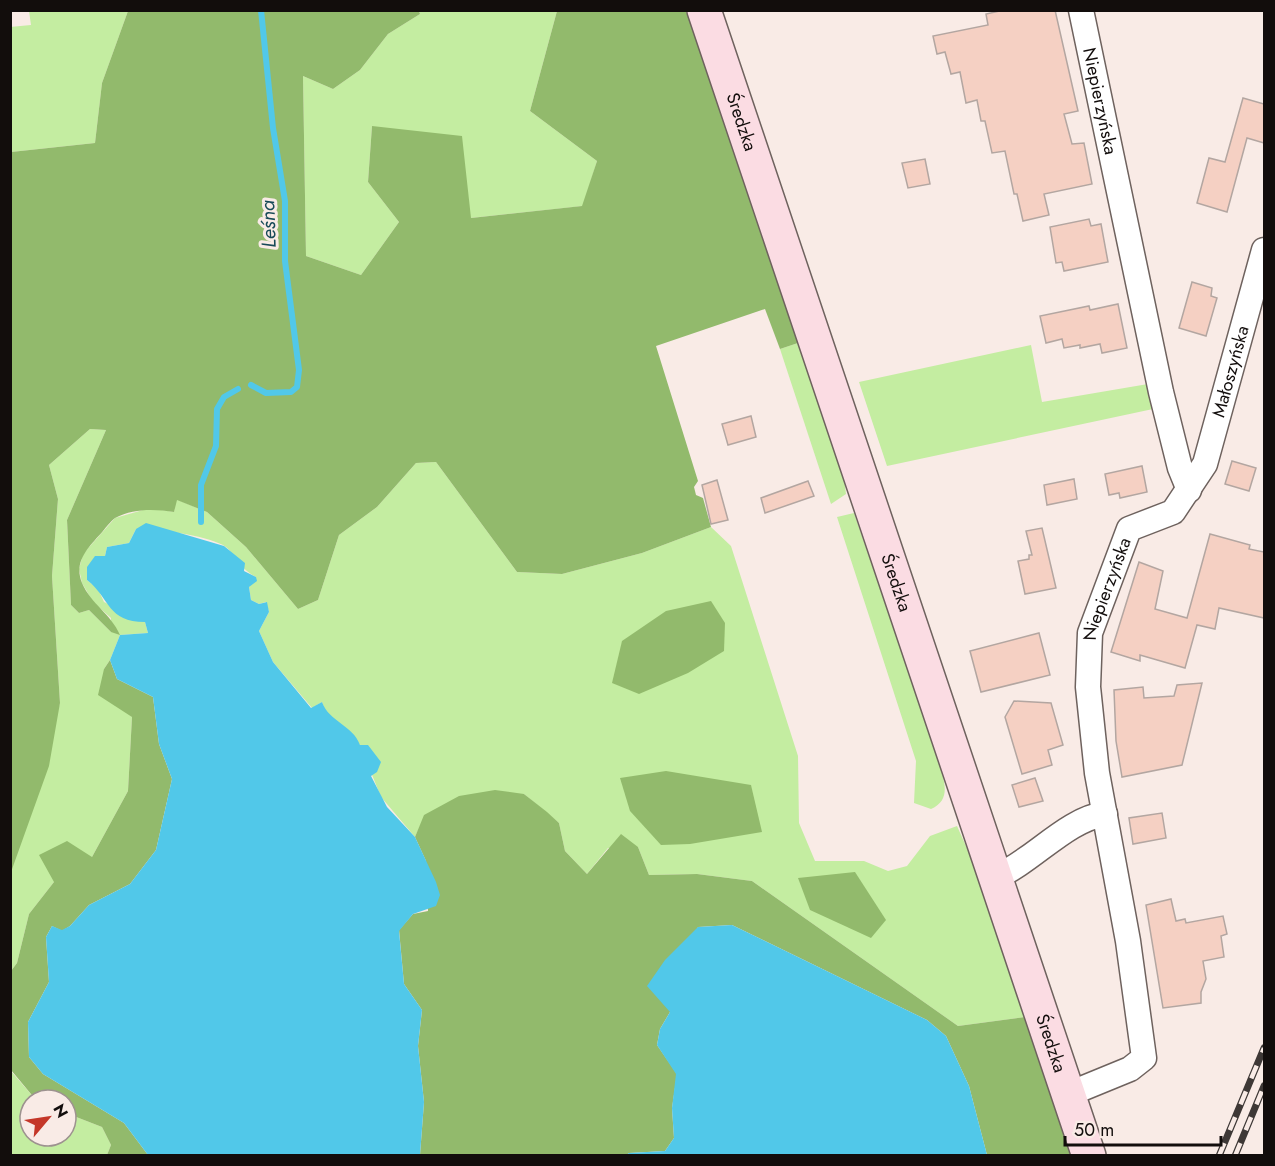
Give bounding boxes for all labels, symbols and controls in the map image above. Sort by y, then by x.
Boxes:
street label: Niepierzyńska [1076,45,1124,157]
street label: Średzka [720,89,763,155]
water label: Leśna [253,200,284,248]
street label: Małoszyńska [1205,323,1256,420]
street label: Niepierzyńska [1077,534,1138,641]
street label: Średzka [874,550,918,615]
street label: Średzka [1029,1011,1073,1076]
north arrow [18,1088,78,1148]
text: N [48,1100,74,1122]
scale bar [1065,1109,1221,1147]
text: 50 m [1074,1117,1114,1143]

